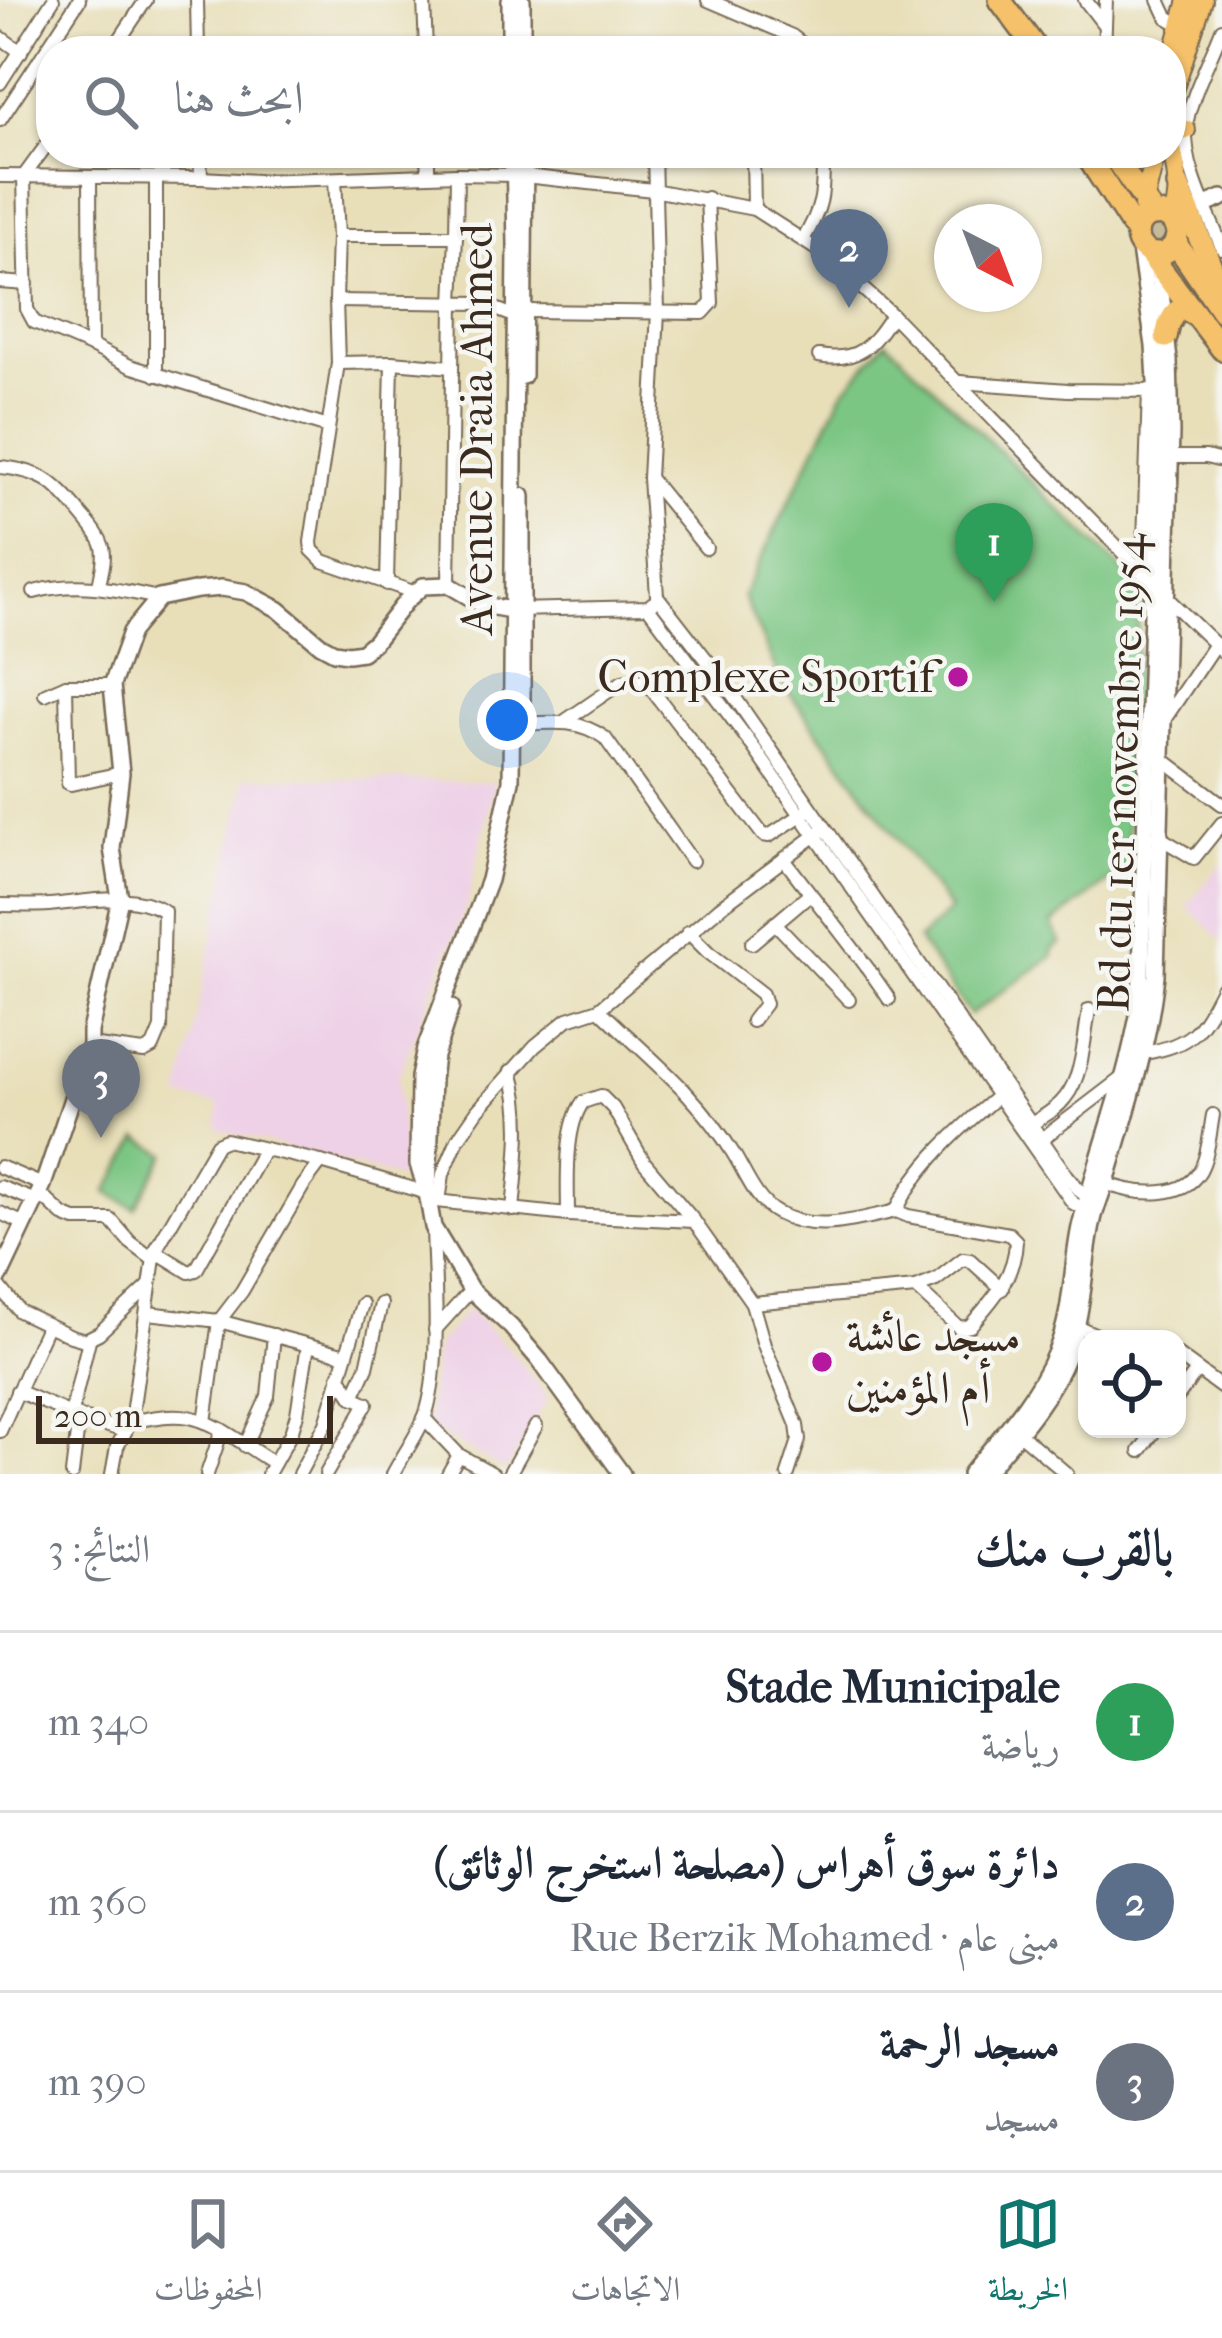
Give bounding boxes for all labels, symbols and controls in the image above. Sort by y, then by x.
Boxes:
search box [36,36,1186,168]
icon: search [78,69,144,135]
text: ابحث هنا [174,72,304,125]
north arrow [934,204,1042,312]
pin: 2 [810,209,888,308]
street label: Avenue Draia Ahmed [451,223,504,637]
pin: 1 [955,503,1033,602]
street label: Bd du 1er novembre 1954 [1087,531,1157,1013]
place label: Complexe Sportif [597,651,943,704]
marker: Complexe Sportif [945,664,971,690]
your location [477,690,537,750]
pin: 3 [62,1039,140,1138]
place label: مسجد عائشة أم المؤمنين [846,1310,1021,1427]
map controls [1078,1330,1186,1438]
button: locate [1078,1330,1186,1438]
marker: مسجد عائشة أم المؤمنين [809,1349,835,1375]
scale bar [36,1390,333,1443]
text: 200 m [54,1397,142,1436]
text: بالقرب منك [975,1518,1174,1578]
text: النتائج: 3 [48,1526,150,1572]
text: Stade Municipale [726,1661,1060,1714]
text: 340 m [48,1699,149,1745]
text: 1 [1128,1699,1142,1745]
text: رياضة [981,1722,1060,1768]
text: دائرة سوق أهراس (مصلحة استخرج الوثائق) [434,1837,1060,1890]
text: 360 m [48,1879,147,1925]
text: 2 [1125,1879,1145,1925]
text: مبنى عام · Rue Berzik Mohamed [569,1915,1060,1961]
text: مسجد الرحمة [880,2017,1060,2070]
text: 390 m [48,2059,147,2105]
text: 3 [1127,2059,1143,2105]
text: مسجد [983,2095,1060,2141]
tab: المحفوظات [154,2191,263,2321]
tab: الاتجاهات [570,2191,680,2321]
tab: الخريطة [988,2191,1068,2321]

